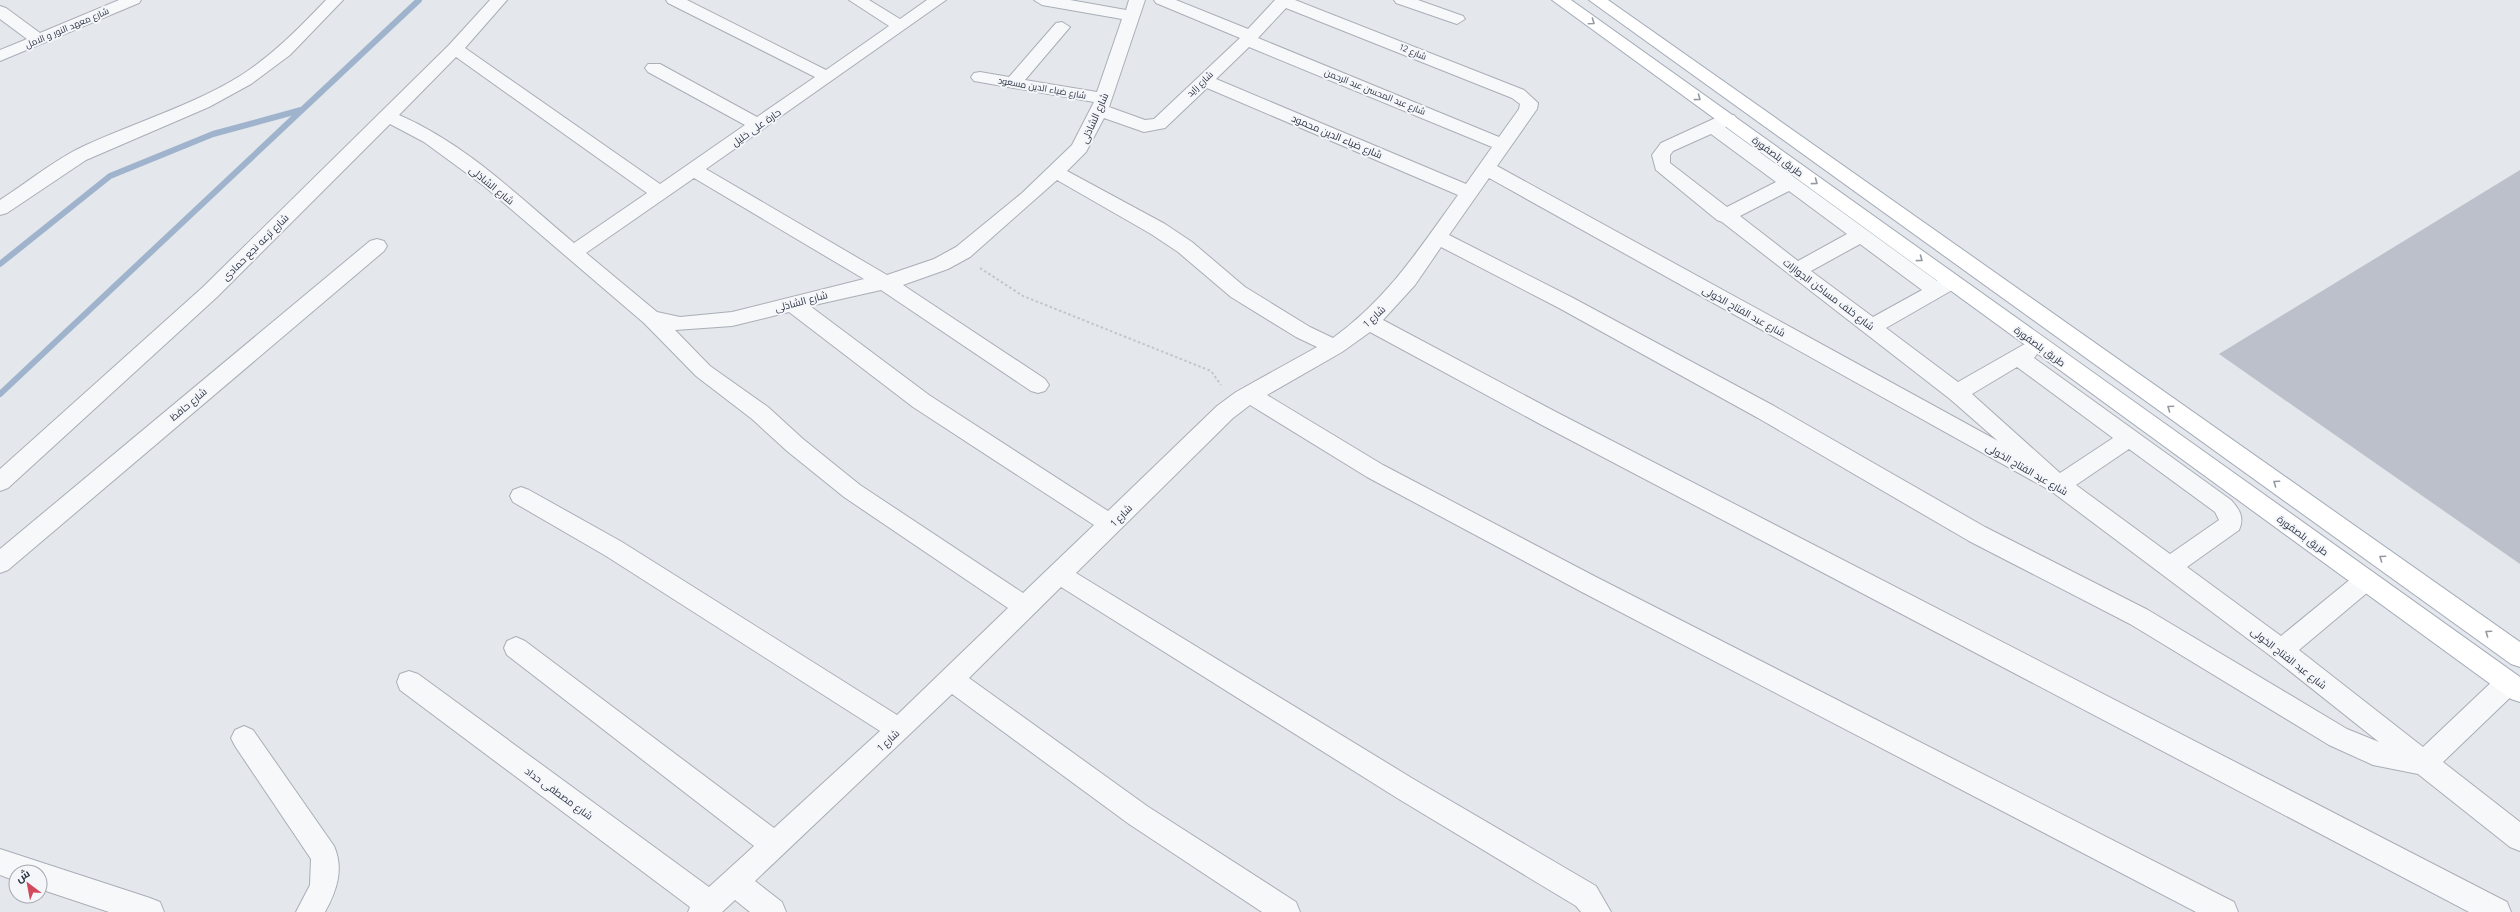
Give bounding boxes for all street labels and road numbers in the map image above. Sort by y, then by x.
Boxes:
street label: شارع معهد النور و الامل [23,5,111,51]
street label: شارع 12 [1398,41,1428,63]
street label: شارع عبد المحسن عبد الرحمن [1323,66,1427,118]
street label: شارع زايد [1184,69,1216,99]
street label: شارع ضياء الدين مسعود [997,74,1087,102]
street label: شارع الشاذلى [1078,91,1111,146]
street label: حارة على خليل [729,106,784,149]
street label: شارع ضياء الدين محمود [1289,111,1384,161]
street label: طريق بلصفورة [1749,133,1806,179]
street label: شارع الشاذلى [467,163,517,207]
street label: شارع ترعه نجع حمادى [219,211,291,283]
street label: شارع خلف مساكن الجوازات [1780,256,1877,333]
street label: شارع عبد الفتاح الخولى [1700,283,1787,340]
street label: شارع الشاذلى [773,288,829,315]
street label: شارع 1 [1360,303,1388,330]
street label: طريق بلصفورة [2011,323,2068,369]
street label: شارع حافظ [167,385,210,424]
street label: شارع عبد الفتاح الخولى [1983,441,2070,498]
street label: شارع 1 [1108,502,1135,529]
street label: طريق بلصفورة [2274,512,2331,558]
street label: شارع عبد الفتاح الخولى [2248,625,2329,692]
street label: شارع 1 [874,727,902,754]
street label: شارع مصطفى حداد [522,764,595,822]

